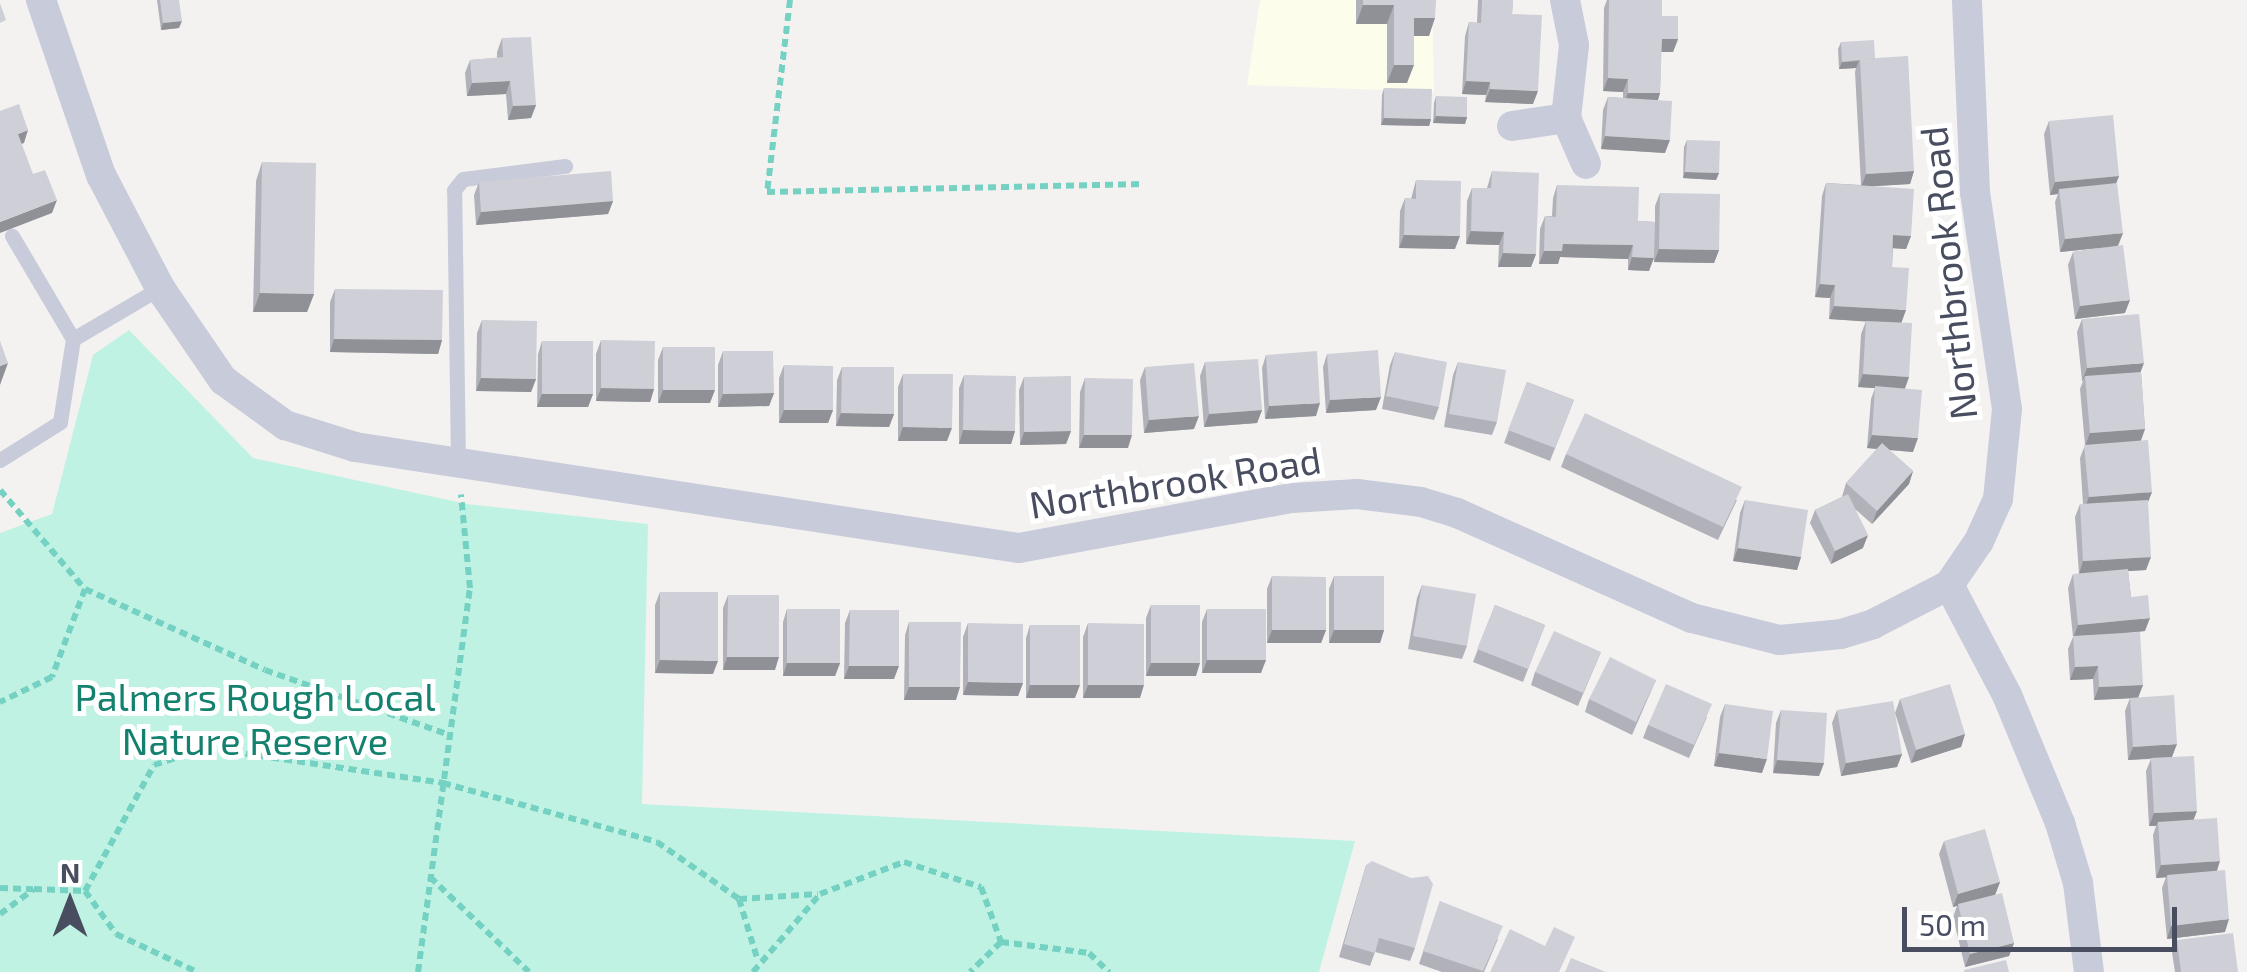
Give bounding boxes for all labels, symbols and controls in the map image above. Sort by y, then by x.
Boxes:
street label: Northbrook Road [1910,124,1986,422]
street label: Northbrook Road [1026,436,1324,528]
park label: Palmers Rough Local Nature Reserve [74,674,436,764]
north arrow [20,852,120,952]
text: N [60,855,80,889]
scale bar [1907,887,2182,949]
text: 50 m [1919,906,1986,942]

